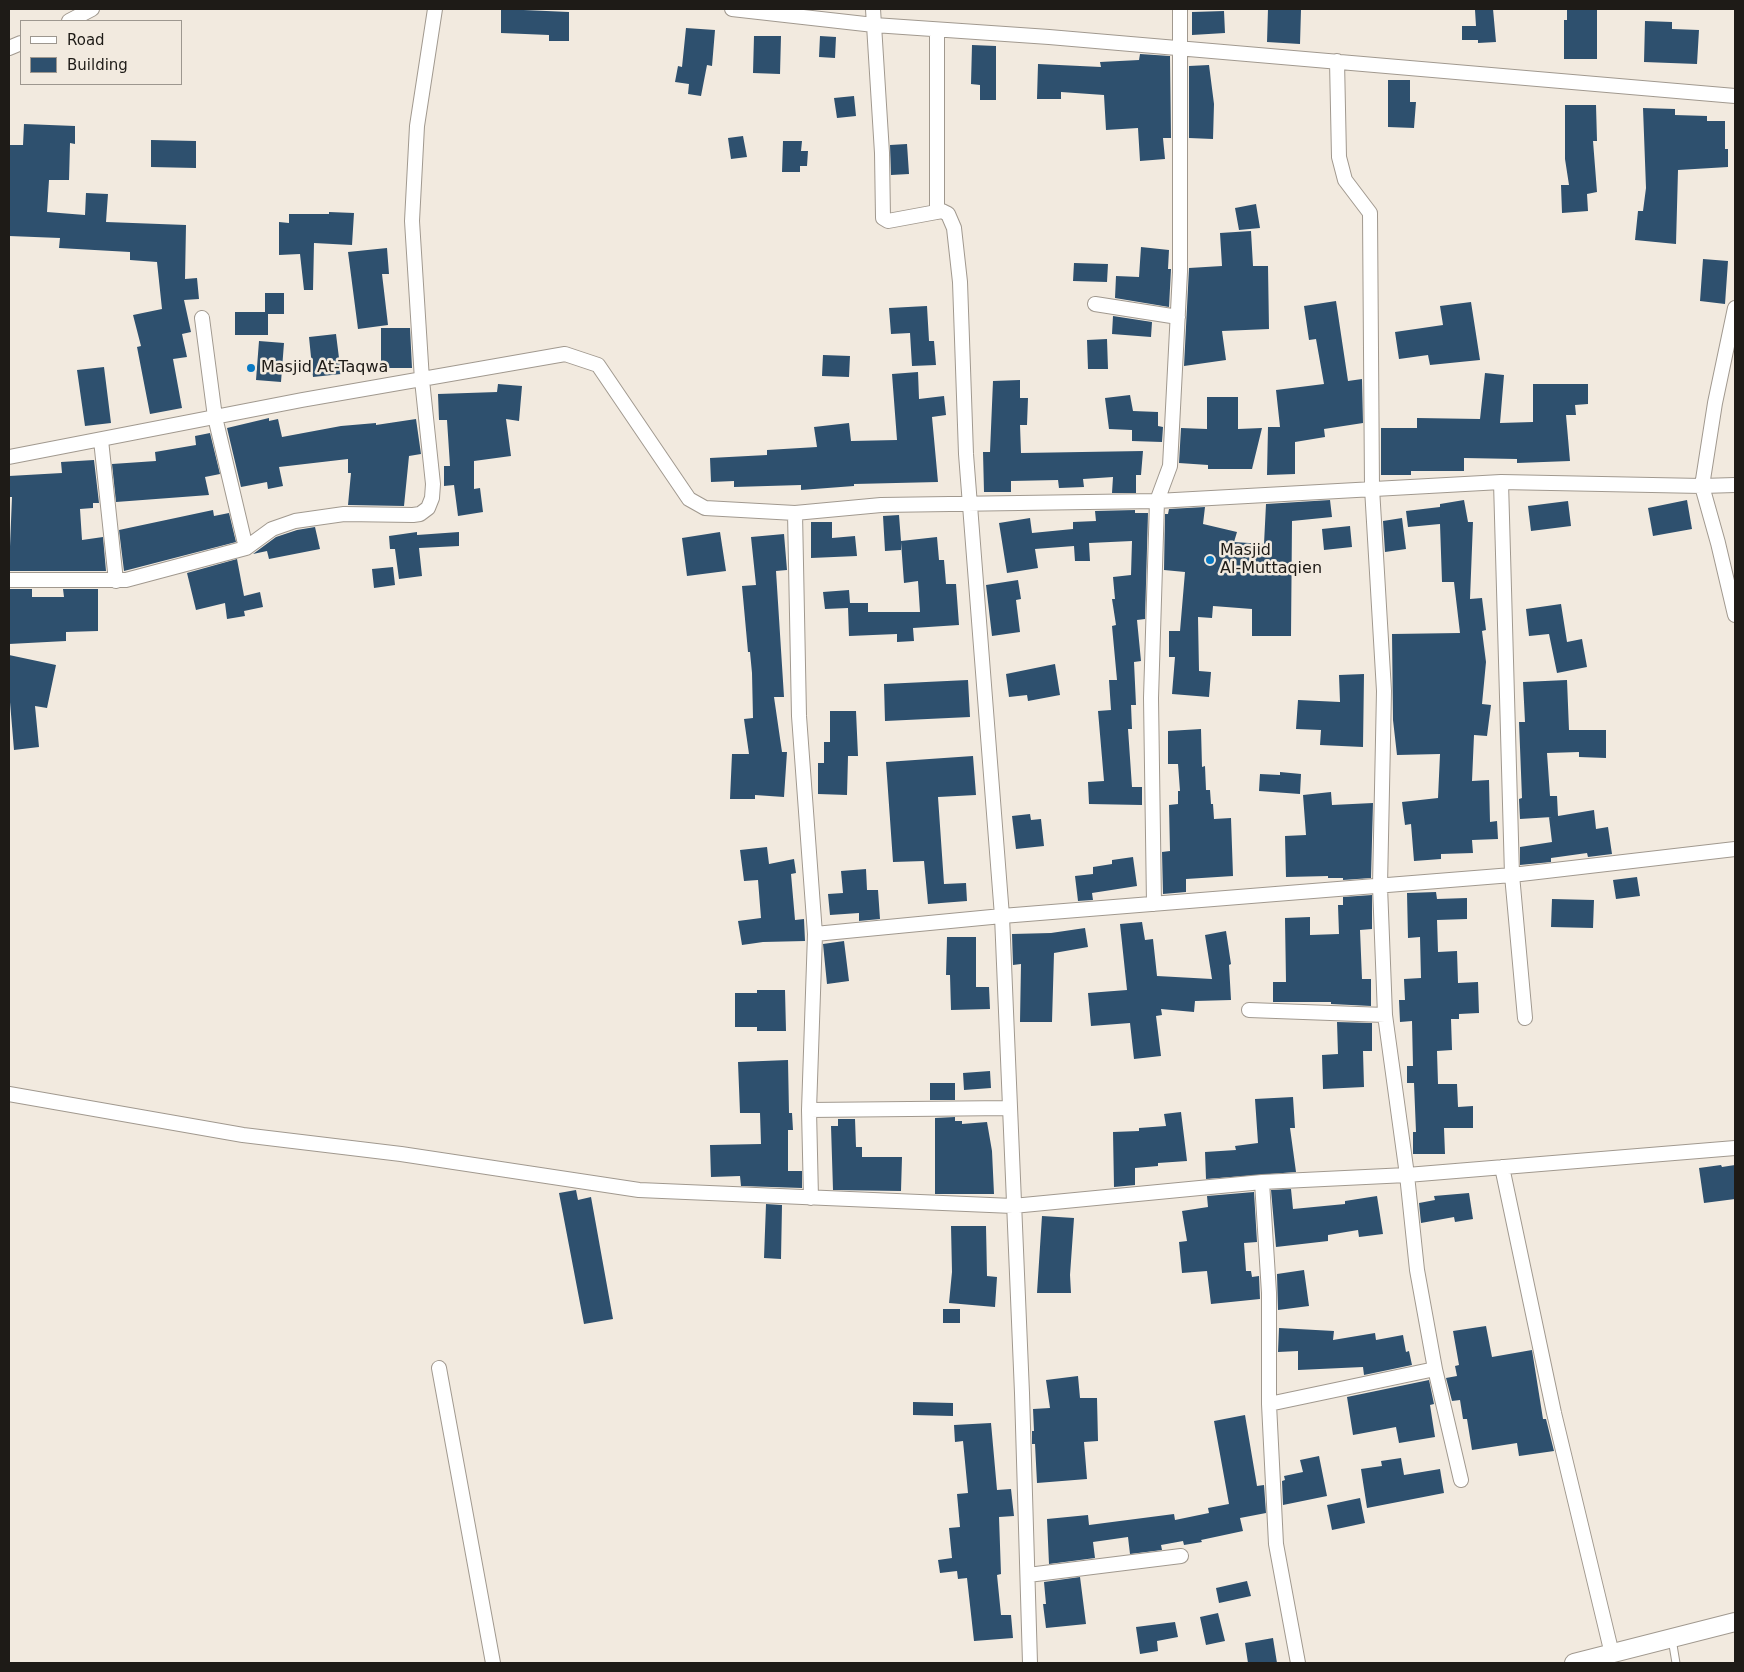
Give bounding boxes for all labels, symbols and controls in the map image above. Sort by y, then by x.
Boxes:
legend [20,20,182,85]
text: Road [67,31,105,49]
text: Building [67,56,128,74]
place label: Masjid At-Taqwa [261,358,388,378]
marker: Masjid At-Taqwa [245,362,257,374]
place label: Masjid Al-Muttaqien [1220,541,1322,579]
marker: Masjid Al-Muttaqien [1204,554,1216,566]

